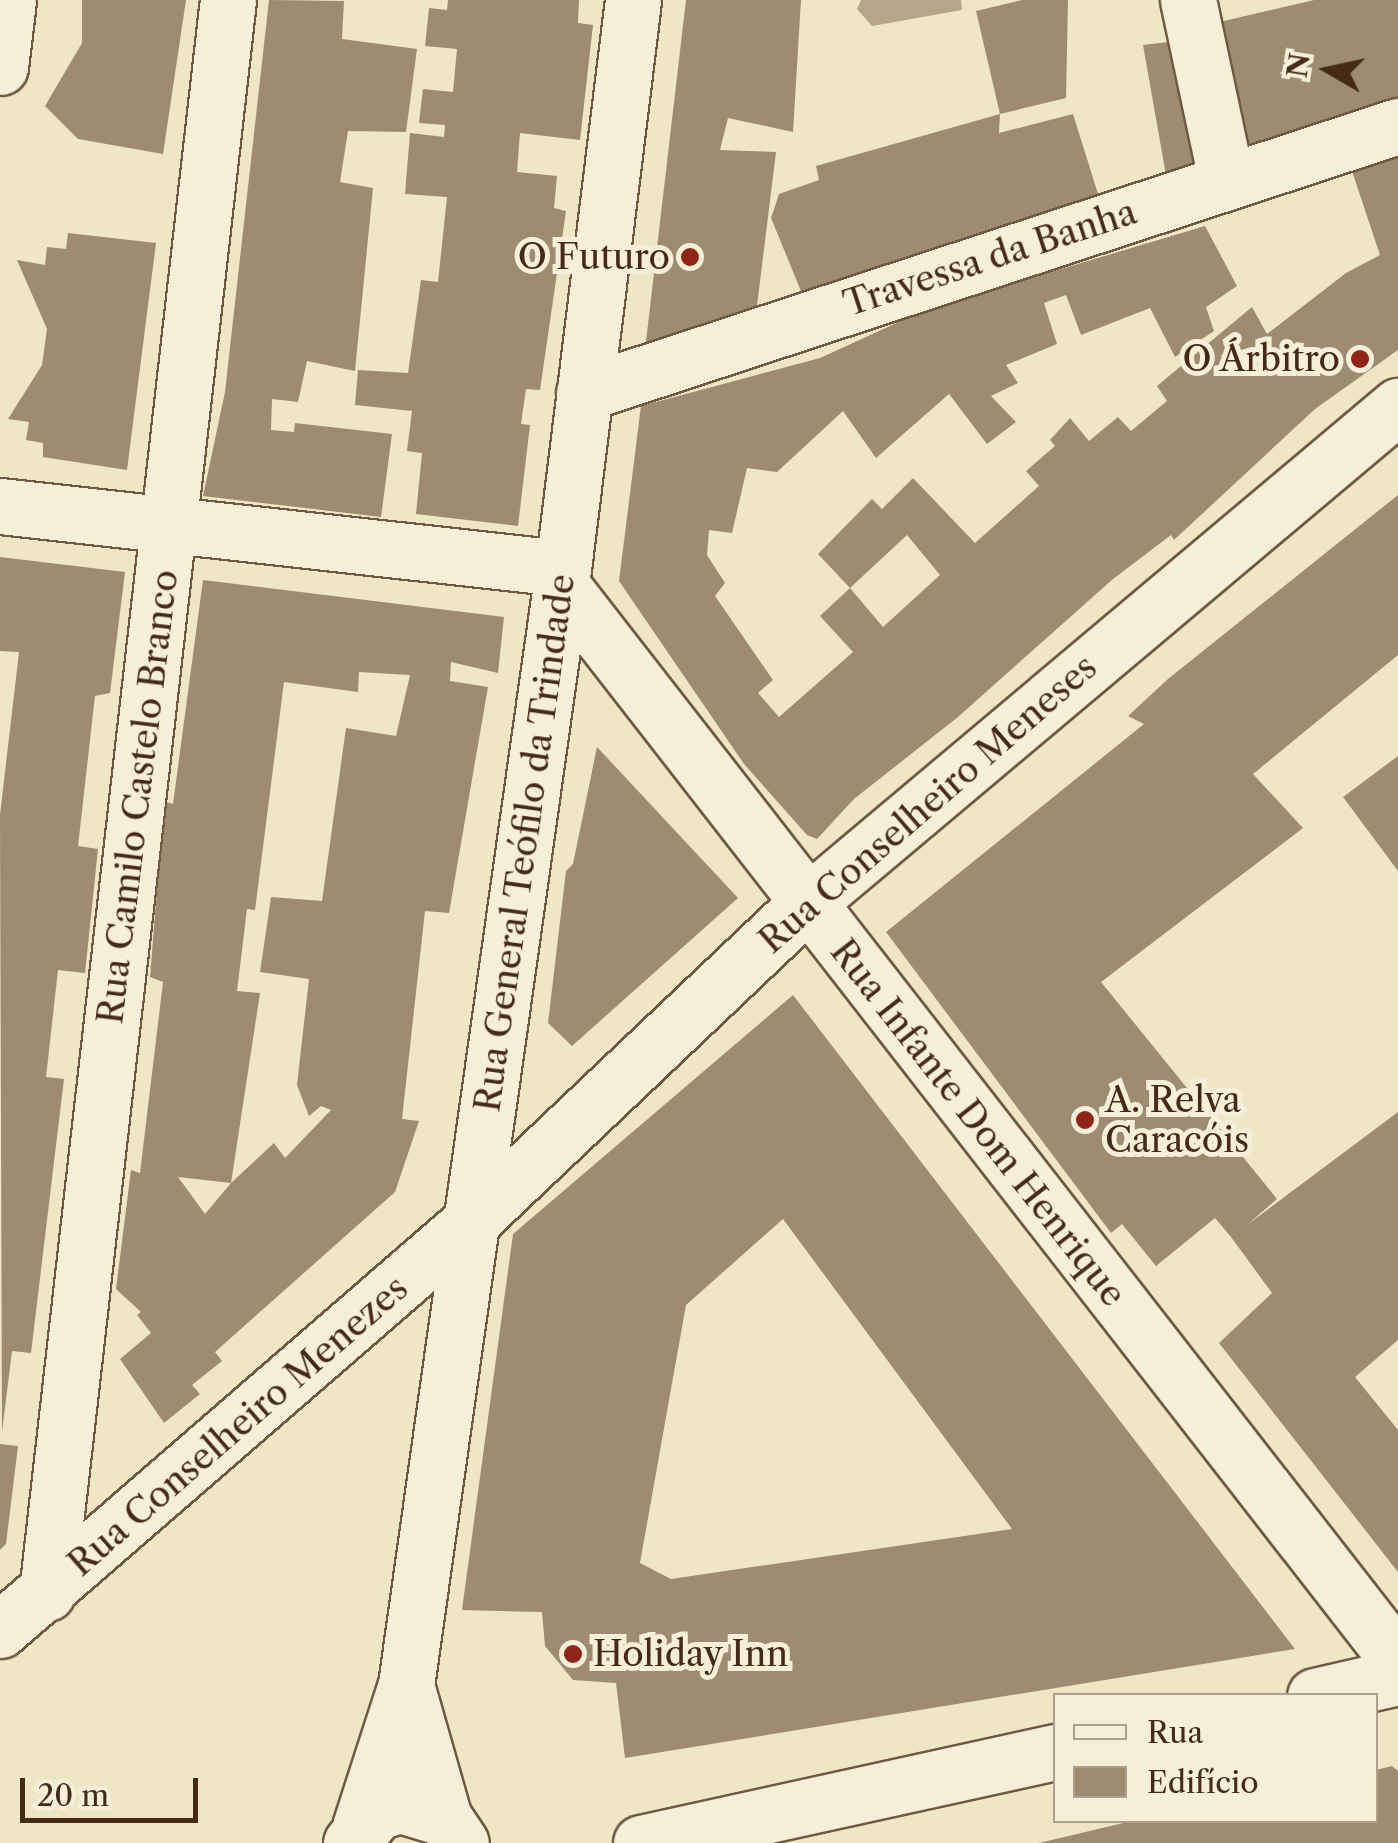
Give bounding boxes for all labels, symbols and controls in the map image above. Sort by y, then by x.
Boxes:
north arrow [1278,20,1378,120]
text: N [1280,51,1317,80]
street label: Travessa da Banha [838,191,1142,325]
place label: O Futuro [518,236,670,278]
marker: O Futuro [679,246,701,268]
place label: O Árbitro [1181,338,1340,380]
marker: O Árbitro [1349,348,1371,370]
street label: Rua Camilo Castelo Branco [89,567,187,1027]
street label: Rua General Teófilo da Trindade [466,570,584,1116]
street label: Rua Conselheiro Meneses [751,646,1105,962]
street label: Rua Infante Dom Henrique [822,931,1134,1315]
place label: A. Relva Caracóis [1105,1079,1249,1161]
marker: A. Relva Caracóis [1074,1109,1096,1131]
street label: Rua Conselheiro Menezes [60,1267,416,1585]
place label: Holiday Inn [593,1633,789,1675]
marker: Holiday Inn [562,1643,584,1665]
legend [1053,1693,1378,1823]
text: Rua [1147,1714,1203,1751]
scale bar [25,1758,202,1820]
text: Edifício [1147,1764,1259,1801]
text: 20 m [37,1777,109,1814]

